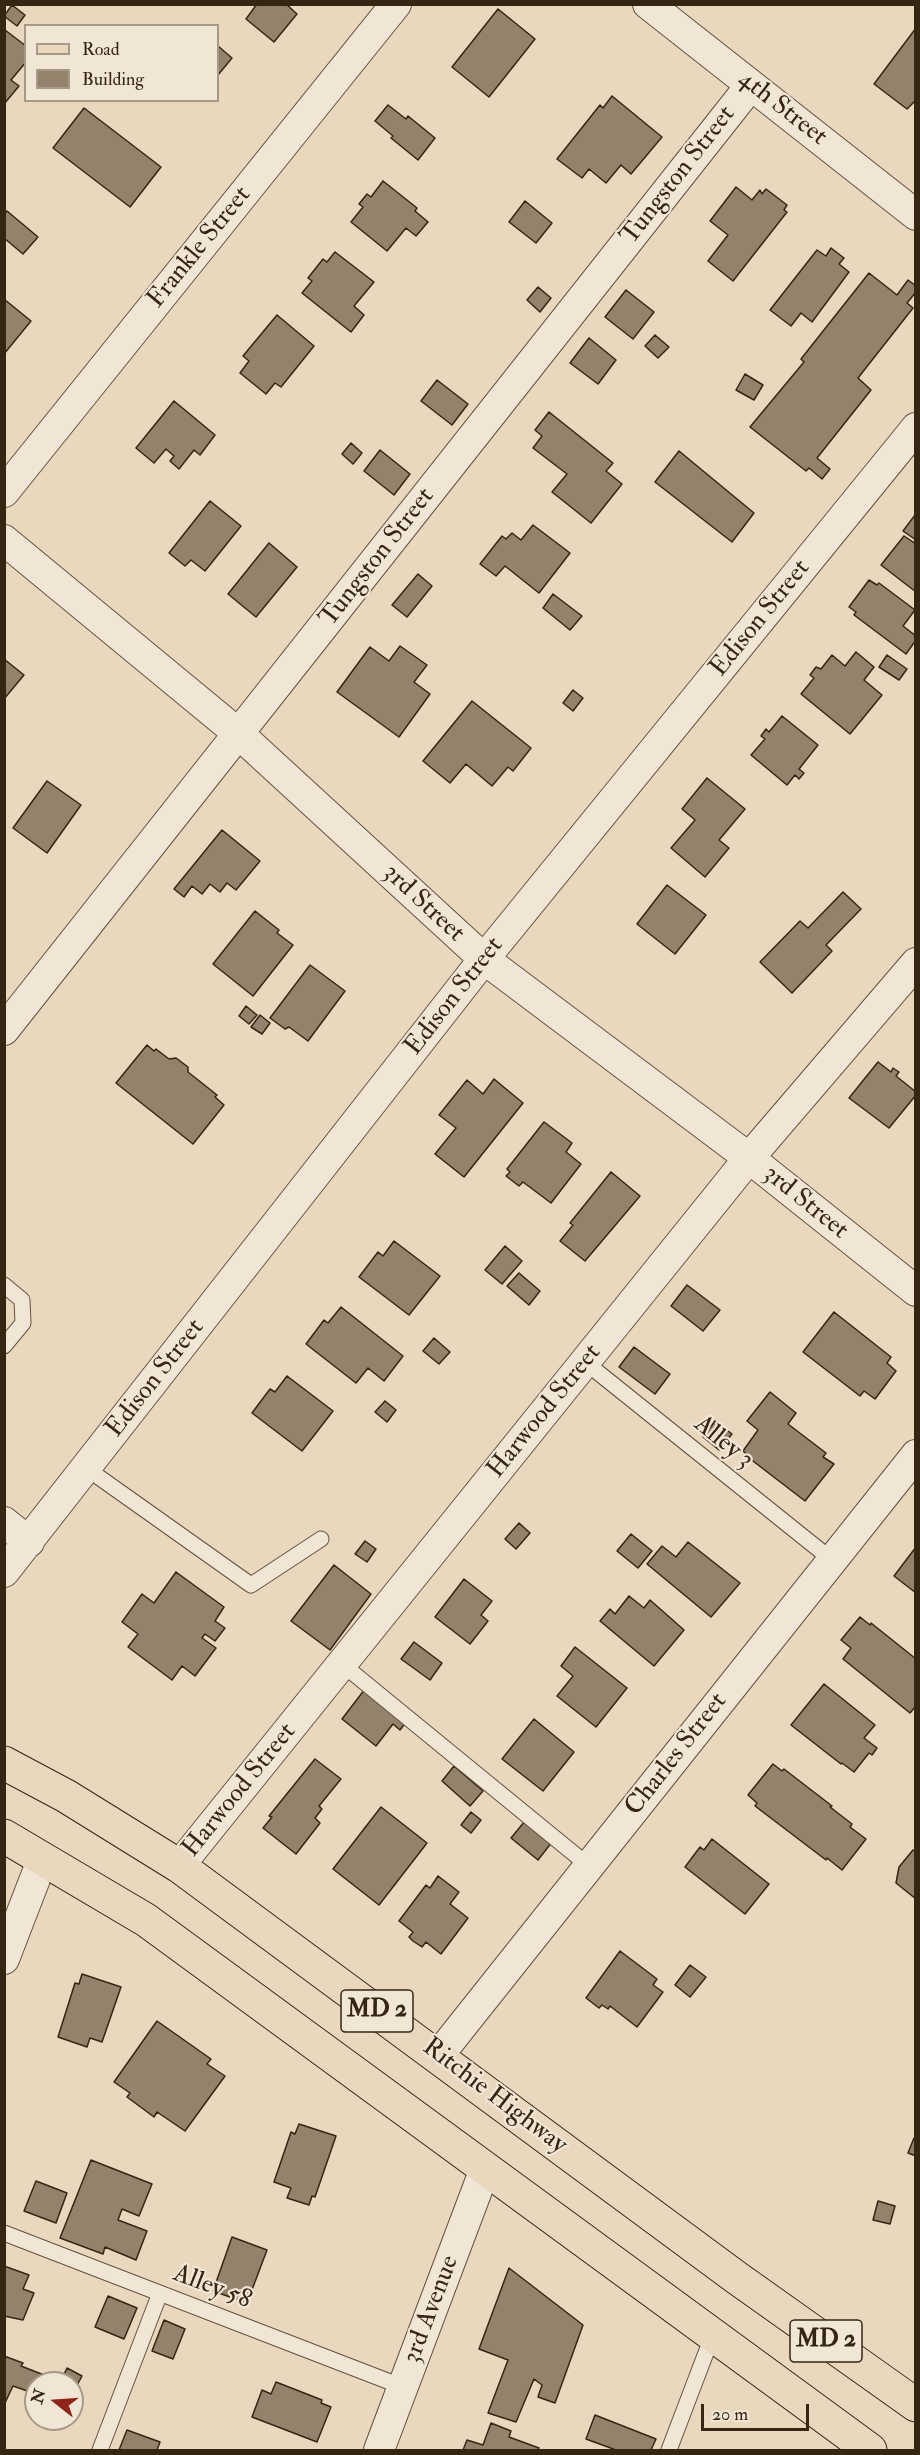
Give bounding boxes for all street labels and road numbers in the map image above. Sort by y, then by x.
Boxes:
street label: 4th Street [731,65,833,153]
street label: Tungston Street [615,100,743,252]
street label: Frankle Street [141,181,259,315]
street label: Tungston Street [314,482,442,634]
street label: Edison Street [704,554,818,684]
street label: 3rd Street [376,858,470,950]
street label: Edison Street [399,932,511,1062]
street label: 3rd Street [756,1159,854,1247]
street label: Edison Street [100,1314,212,1444]
street label: Harwood Street [481,1339,609,1485]
street label: Alley 3 [687,1410,759,1476]
street label: Charles Street [619,1687,735,1823]
street label: Harwood Street [176,1718,304,1864]
road number: MD 2 [341,1990,413,2032]
street label: Ritchie Highway [415,2032,573,2162]
street label: 3rd Avenue [397,2252,467,2368]
street label: Alley 58 [169,2259,255,2317]
road number: MD 2 [790,2320,862,2362]

